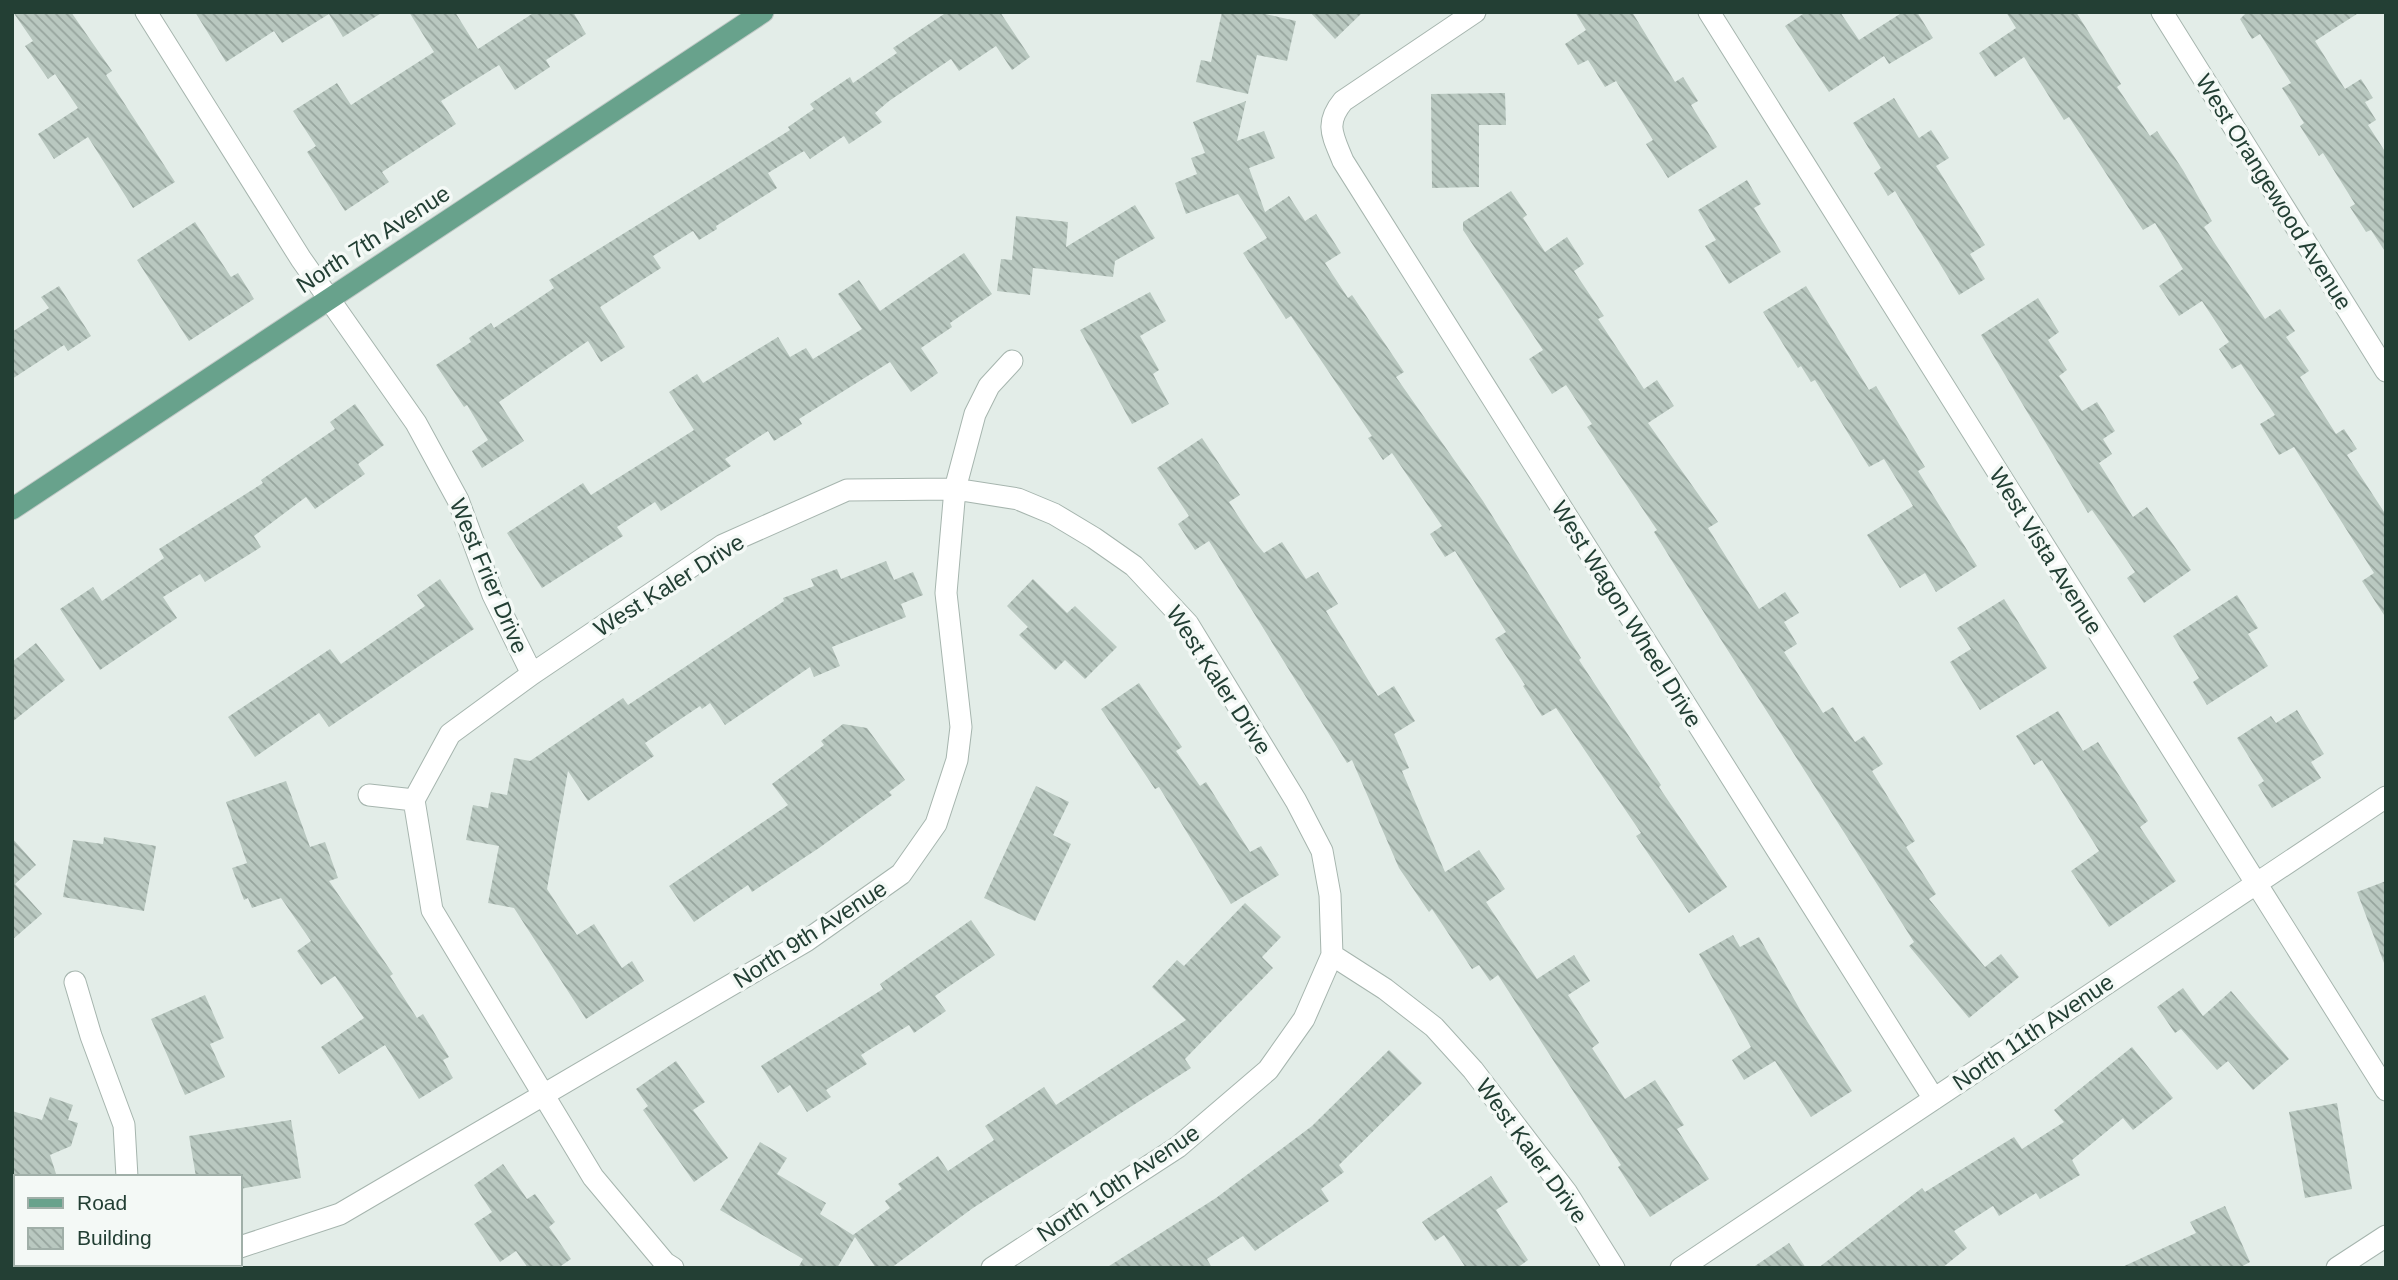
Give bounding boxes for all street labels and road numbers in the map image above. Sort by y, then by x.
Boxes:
street label: West Orangewood Avenue [2191,69,2357,315]
street label: North 7th Avenue [292,180,454,298]
street label: West Vista Avenue [1984,463,2108,639]
street label: West Frier Drive [445,495,533,657]
street label: West Wagon Wheel Drive [1547,496,1707,732]
street label: West Kaler Drive [589,528,749,642]
street label: West Kaler Drive [1161,601,1277,759]
street label: North 9th Avenue [729,875,891,993]
street label: North 11th Avenue [1948,969,2118,1095]
street label: West Kaler Drive [1471,1074,1593,1228]
street label: North 10th Avenue [1032,1119,1204,1247]

